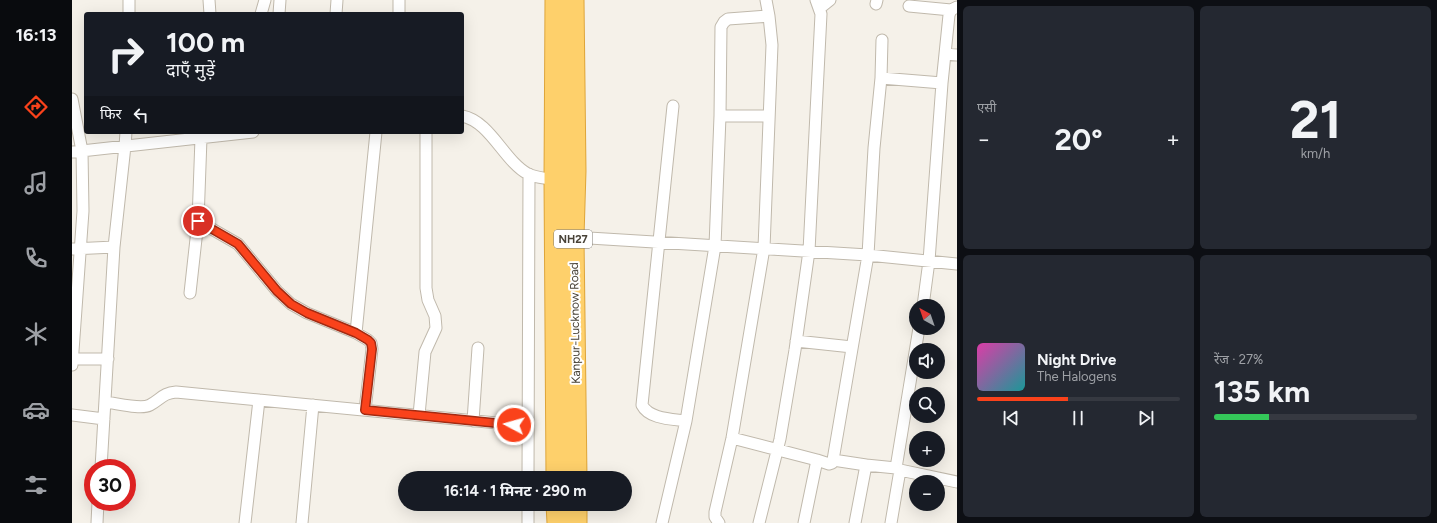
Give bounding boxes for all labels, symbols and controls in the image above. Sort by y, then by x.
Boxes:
text: 16:13 [15,24,57,46]
text: 100 m [166,25,245,59]
icon: right [100,28,152,80]
text: दाएँ मुड़ें [166,59,215,81]
text: 21 [1289,89,1342,151]
icon: directions [22,93,50,121]
text: एसी [977,100,996,115]
icon: left [130,104,152,126]
text: फिर [100,105,122,123]
text: 20° [1054,121,1103,158]
text: − [977,126,991,153]
text: + [1166,126,1180,153]
text: km/h [1301,146,1330,161]
icon: music [22,169,50,197]
pin [181,204,215,238]
icon: arrive [187,210,209,232]
road number: NH27 [554,230,592,248]
icon: phone [22,244,50,272]
street label: Kanpur-Lucknow Road [567,262,583,384]
north arrow [909,299,945,335]
map controls [909,299,945,511]
icon: climate [22,320,50,348]
button: sound [909,343,945,379]
text: Night Drive [1037,351,1116,369]
text: रेंज · 27% [1214,352,1263,367]
text: The Halogens [1037,369,1117,384]
text: 135 km [1214,373,1310,410]
button: search [909,387,945,423]
icon: car [22,396,50,424]
position arrow [493,404,535,446]
icon: previous [1000,407,1022,429]
icon: pause [1067,407,1089,429]
icon: next [1135,407,1157,429]
button: + [909,431,945,467]
speed limit sign: 30 [84,459,136,511]
icon: filters [22,471,50,499]
button: − [909,475,945,511]
text: 16:14 · 1 मिनट · 290 m [444,482,586,500]

